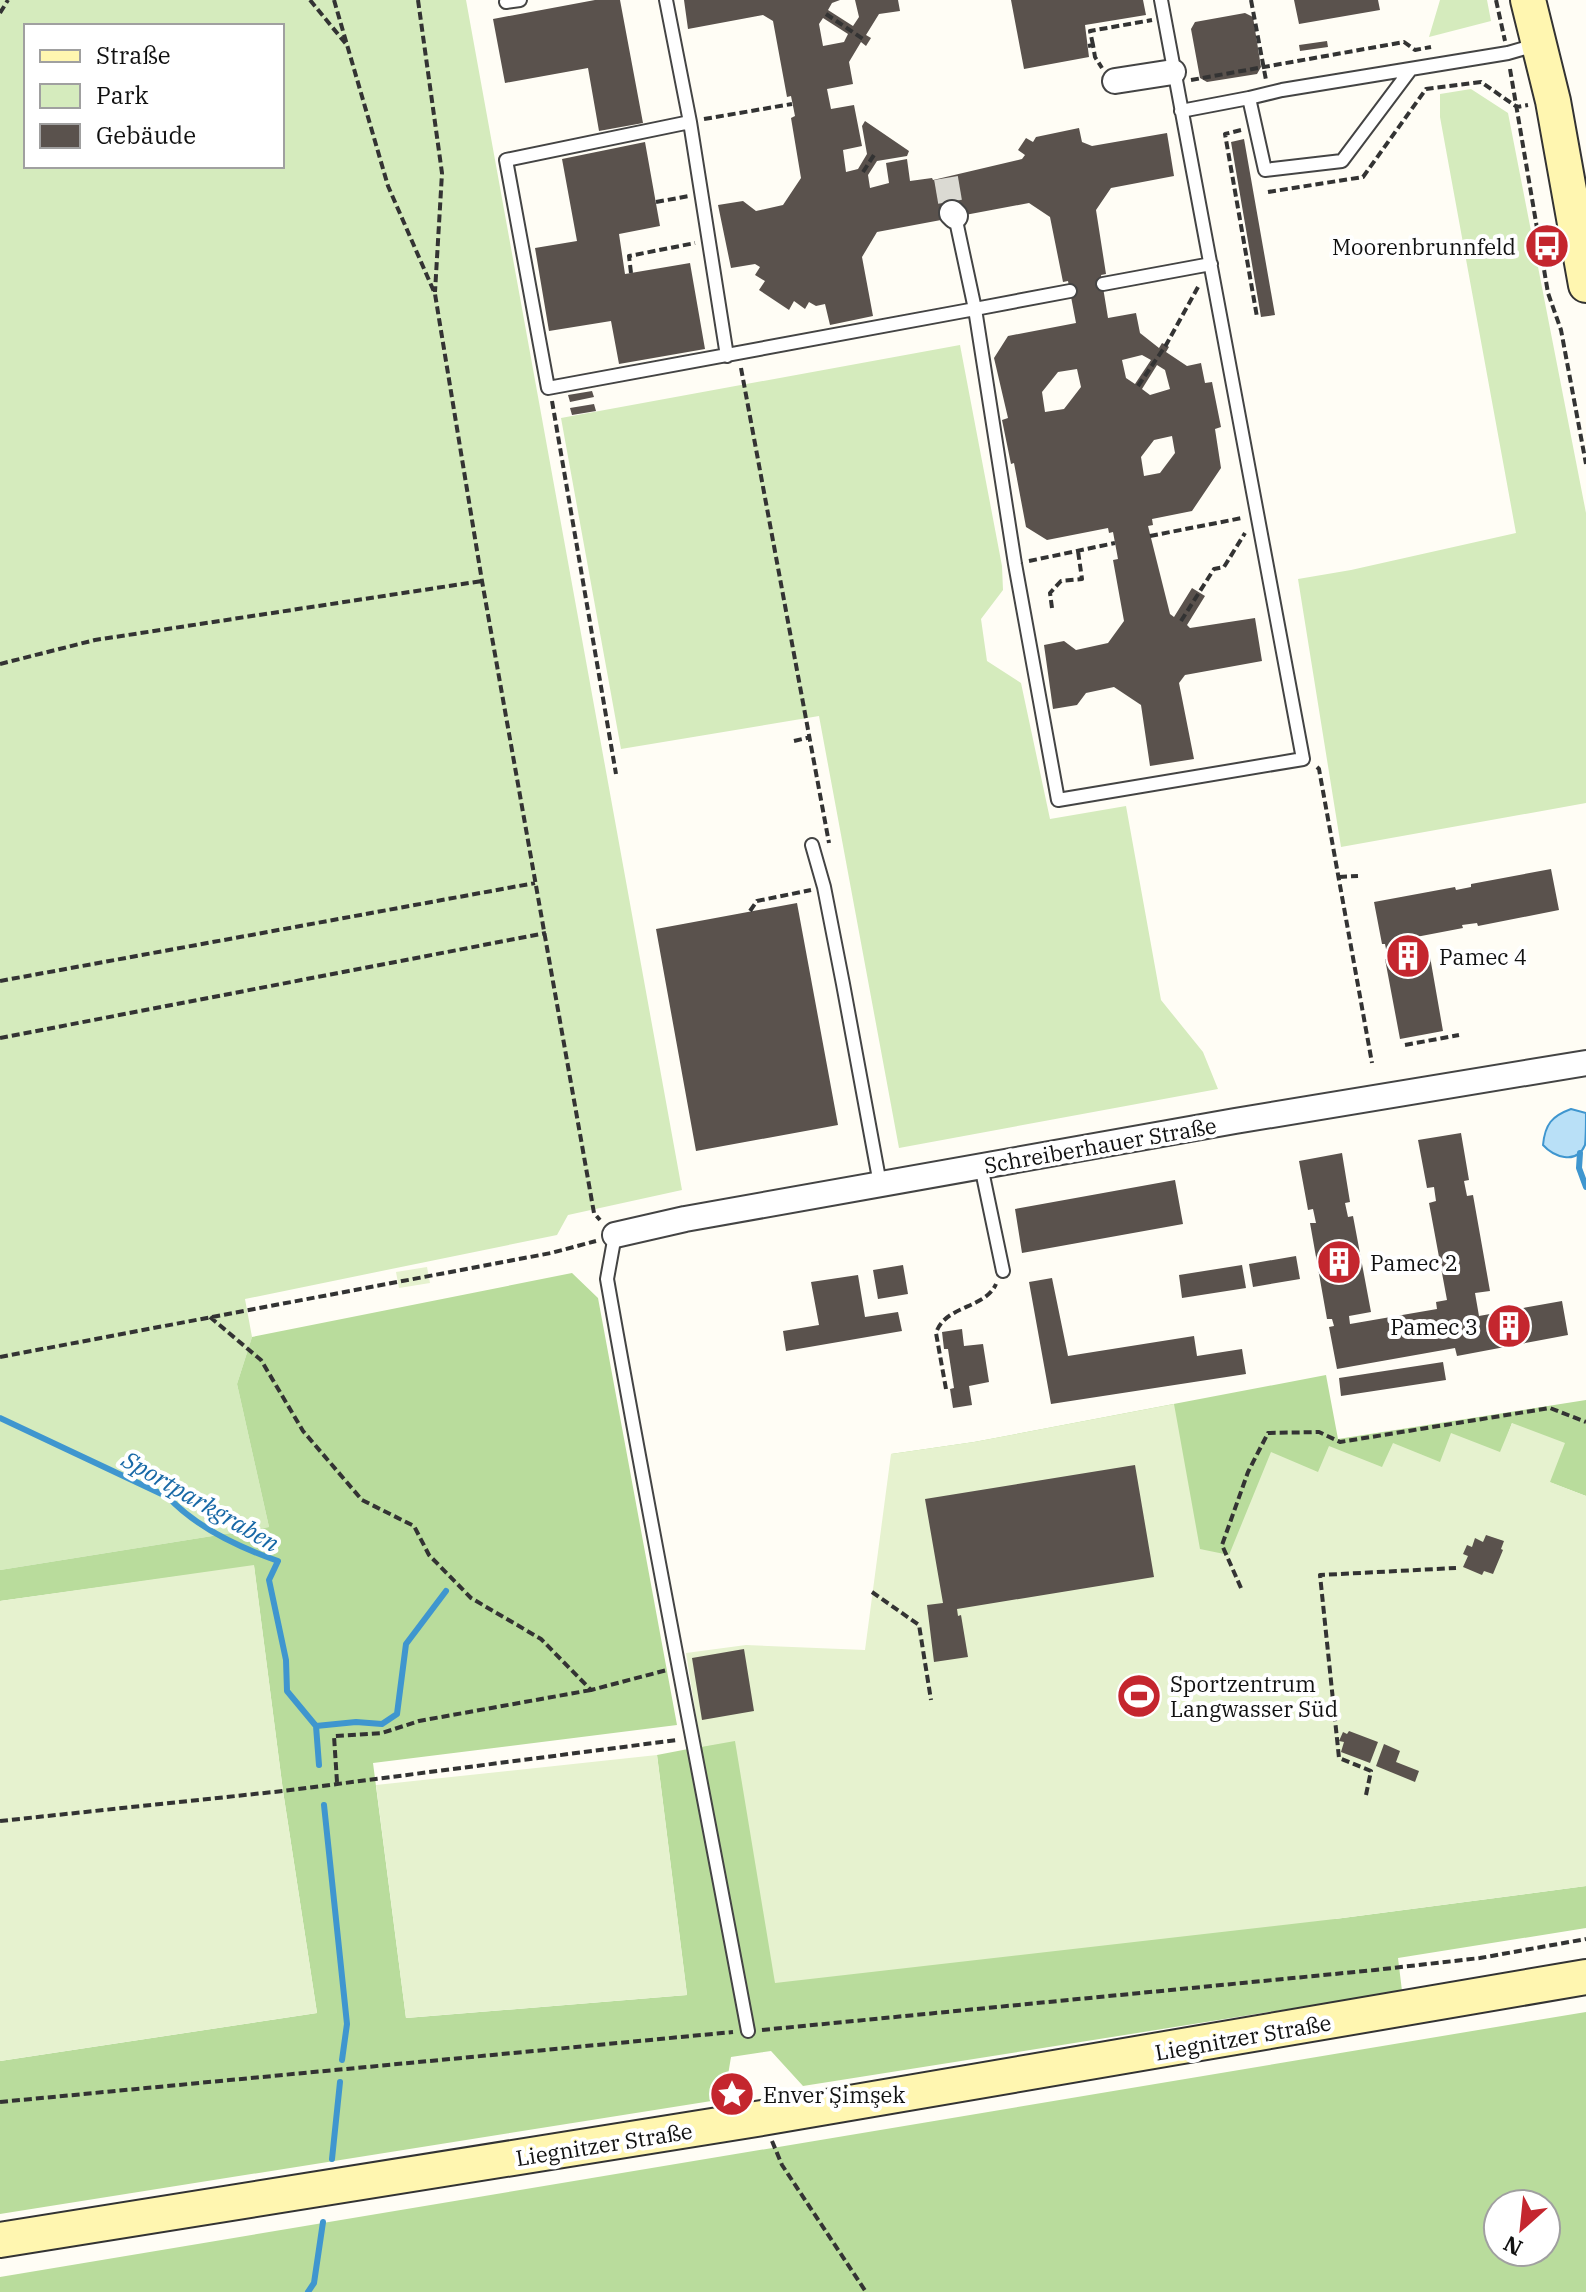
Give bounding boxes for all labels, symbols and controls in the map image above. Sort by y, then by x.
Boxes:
legend [24,24,284,168]
text: Straße [96,39,171,71]
text: Park [96,79,148,111]
text: Gebäude [96,119,196,151]
bus stop icon: Moorenbrunnfeld [1523,222,1571,270]
place label: Moorenbrunnfeld [1332,232,1516,261]
building icon: Pamec 4 [1384,932,1432,980]
place label: Pamec 4 [1439,942,1527,971]
street label: Schreiberhauer Straße [981,1110,1219,1180]
building icon: Pamec 2 [1315,1238,1363,1286]
place label: Pamec 2 [1370,1248,1458,1277]
building icon: Pamec 3 [1485,1302,1533,1350]
place label: Pamec 3 [1390,1312,1478,1341]
water label: Sportparkgraben [116,1443,286,1559]
place label: Sportzentrum Langwasser Süd [1170,1669,1338,1723]
sports icon: Sportzentrum Langwasser Süd [1115,1672,1163,1720]
street label: Liegnitzer Straße [1153,2007,1333,2067]
place icon: Enver Şimşek [708,2070,756,2118]
place label: Enver Şimşek [763,2080,905,2109]
street label: Liegnitzer Straße [514,2116,694,2172]
north arrow [1482,2188,1562,2268]
text: N [1498,2229,1527,2263]

